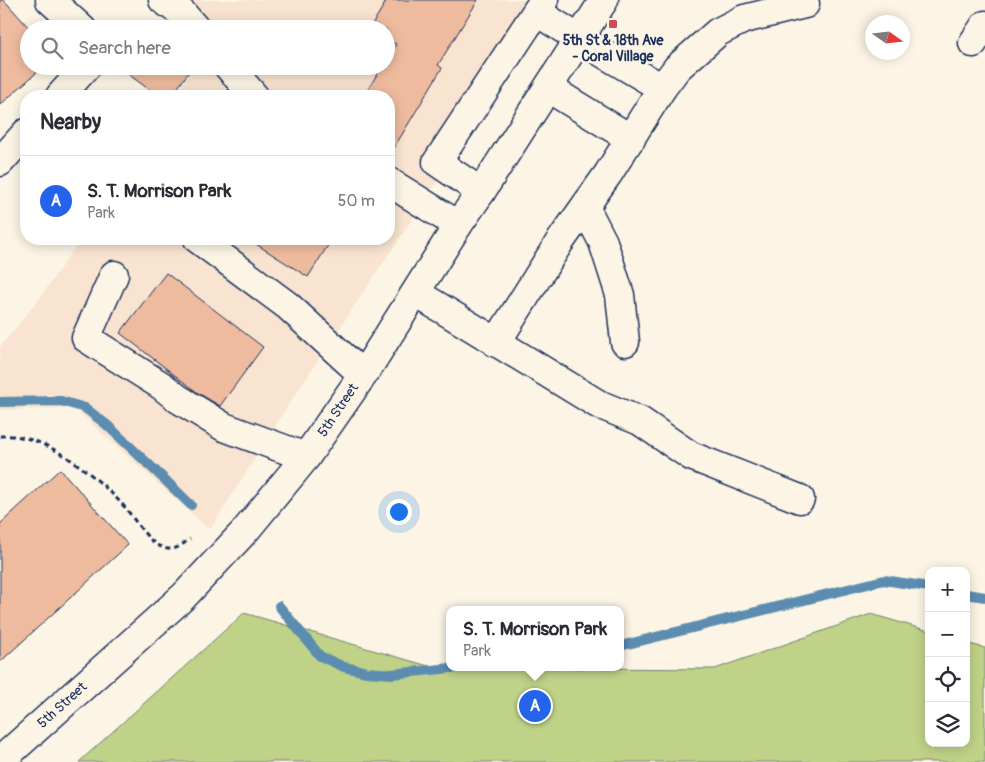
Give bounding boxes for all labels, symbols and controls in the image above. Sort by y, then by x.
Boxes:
north arrow [865,15,910,60]
marker: 5th St & 18th Ave - Coral Village [607,18,619,30]
search box [20,20,395,75]
place label: 5th St & 18th Ave - Coral Village [563,32,664,65]
icon: search [38,34,66,62]
text: Search here [78,36,171,60]
text: Nearby [40,109,101,136]
text: S. T. Morrison Park [87,179,231,203]
text: A [51,191,61,211]
text: 50 m [338,191,375,211]
text: Park [87,203,115,223]
street label: 5th Street [314,380,362,440]
your location [386,499,412,525]
map controls [925,567,970,747]
button: + [925,567,970,612]
popup [446,606,624,671]
button: − [925,612,970,657]
text: S. T. Morrison Park [463,617,607,641]
text: Park [463,641,491,661]
button: locate [925,657,970,702]
street label: 5th Street [34,678,91,732]
pin: A [519,687,551,725]
button: layers [925,702,970,747]

